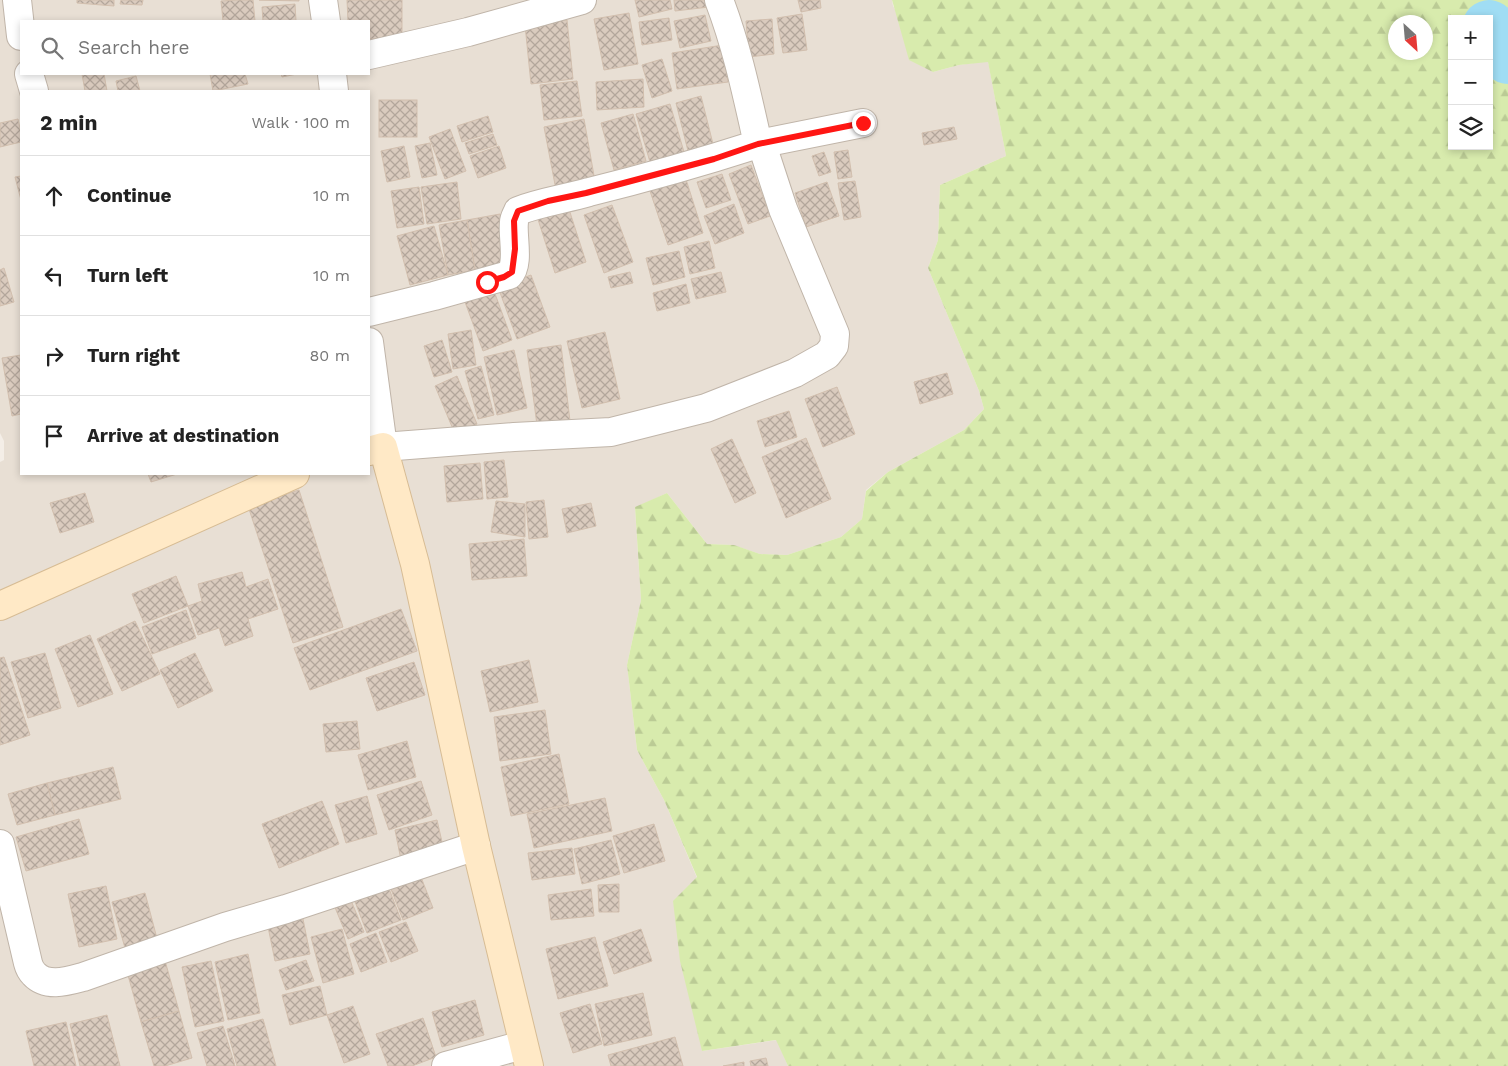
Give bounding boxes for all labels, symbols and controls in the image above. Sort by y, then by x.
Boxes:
north arrow [1388,15,1433,60]
map controls [1448,15,1493,150]
button: + [1448,15,1493,60]
search box [20,20,370,75]
icon: search [38,34,66,62]
text: Search here [78,36,189,59]
button: − [1448,60,1493,105]
button: layers [1448,105,1493,150]
text: 2 min [40,110,97,135]
route end [852,112,875,135]
text: Walk · 100 m [252,113,350,132]
icon: ahead [40,182,68,210]
text: Continue [87,184,171,207]
text: 10 m [313,186,350,205]
icon: left [40,262,68,290]
text: Turn left [87,264,168,287]
text: 10 m [313,266,350,285]
route start [476,271,499,294]
icon: right [40,342,68,370]
text: Turn right [87,344,180,367]
text: 80 m [309,346,350,365]
icon: arrive [40,422,68,450]
text: Arrive at destination [87,424,279,447]

